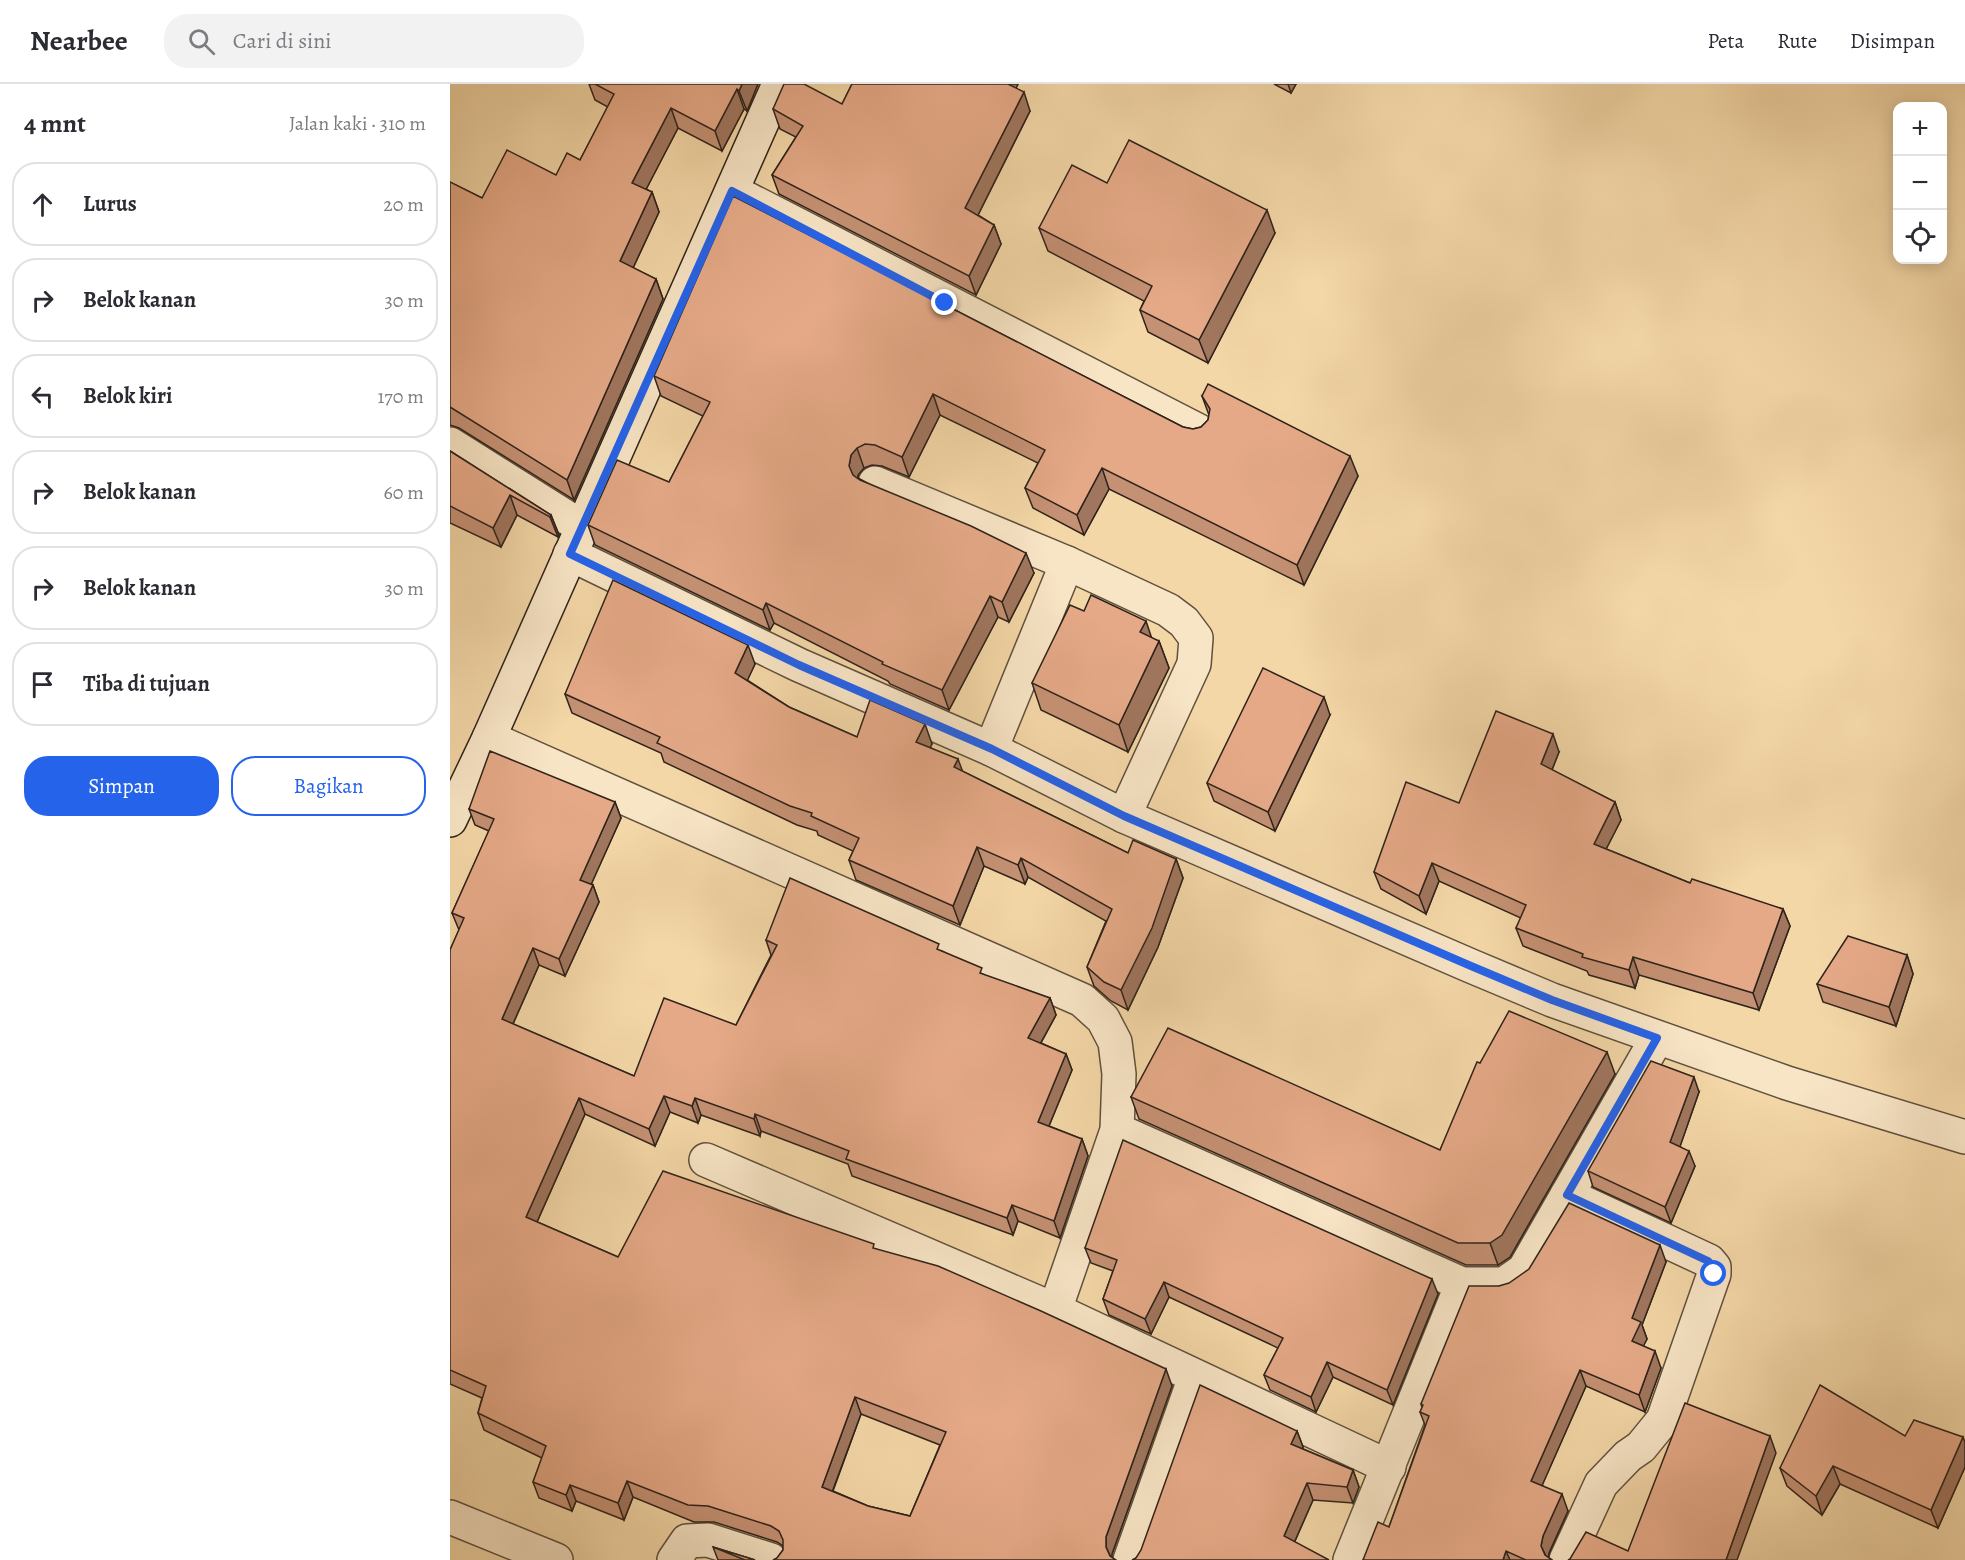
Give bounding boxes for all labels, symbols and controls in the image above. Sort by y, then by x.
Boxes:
search box [164,14,584,68]
text: Nearbee [30,22,128,60]
icon: search [185,25,218,58]
text: Cari di sini [233,26,331,56]
text: Peta [1707,27,1744,55]
text: Rute [1777,27,1817,55]
text: Disimpan [1850,27,1935,55]
map controls [1893,102,1947,264]
button: + [1893,102,1947,156]
text: 4 mnt [24,106,86,141]
text: Jalan kaki · 310 m [289,110,426,137]
button: − [1893,156,1947,210]
icon: ahead [26,188,59,221]
text: Lurus [83,189,137,219]
text: 20 m [383,191,424,218]
button: locate [1893,210,1947,264]
icon: right [26,284,59,317]
text: Belok kanan [83,285,196,315]
text: 30 m [384,287,424,314]
route end [931,289,957,315]
icon: left [26,380,59,413]
text: Belok kiri [83,381,172,411]
text: 170 m [378,383,424,410]
icon: right [26,476,59,509]
text: Belok kanan [83,477,196,507]
text: 60 m [384,479,424,506]
icon: right [26,572,59,605]
text: Belok kanan [83,573,196,603]
text: 30 m [384,575,424,602]
icon: arrive [26,668,59,701]
text: Tiba di tujuan [83,669,210,699]
button: Simpan [24,756,219,816]
button: Bagikan [231,756,426,816]
route start [1700,1260,1726,1286]

